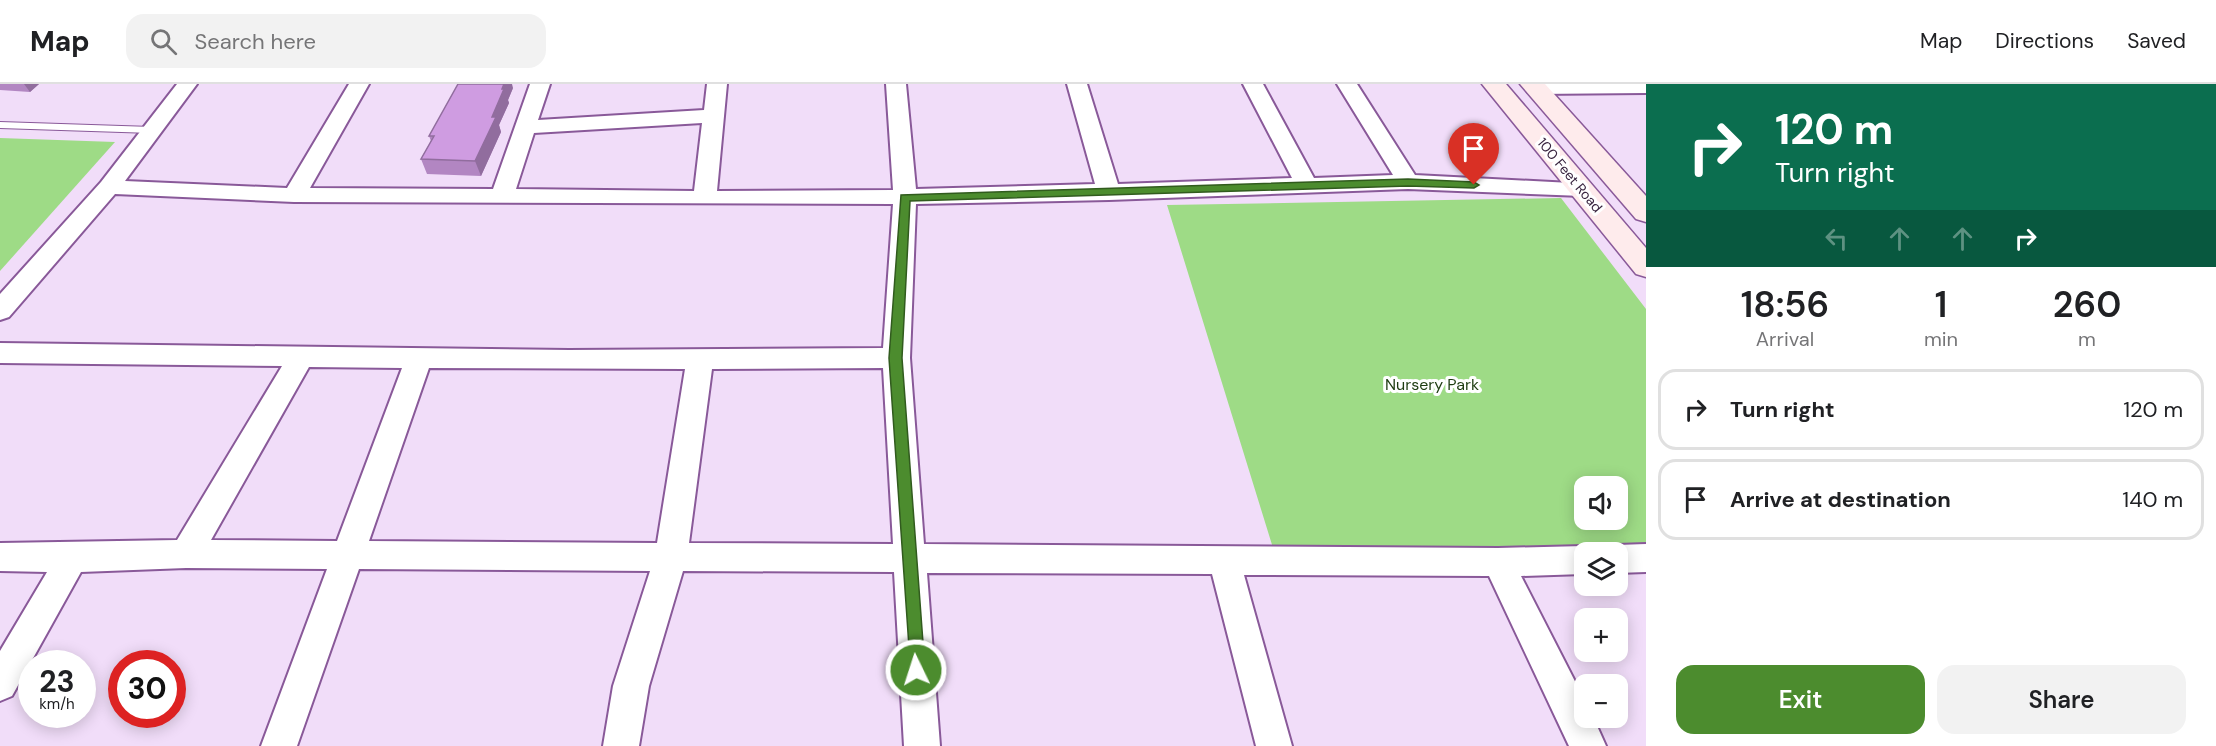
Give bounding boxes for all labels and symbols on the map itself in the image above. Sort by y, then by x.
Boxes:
pin [1448,123,1499,185]
street label: 100 Feet Road [1534,134,1606,216]
park label: Nursery Park [1385,374,1479,395]
position arrow [884,638,948,702]
speed limit sign: 30 [108,650,186,728]

